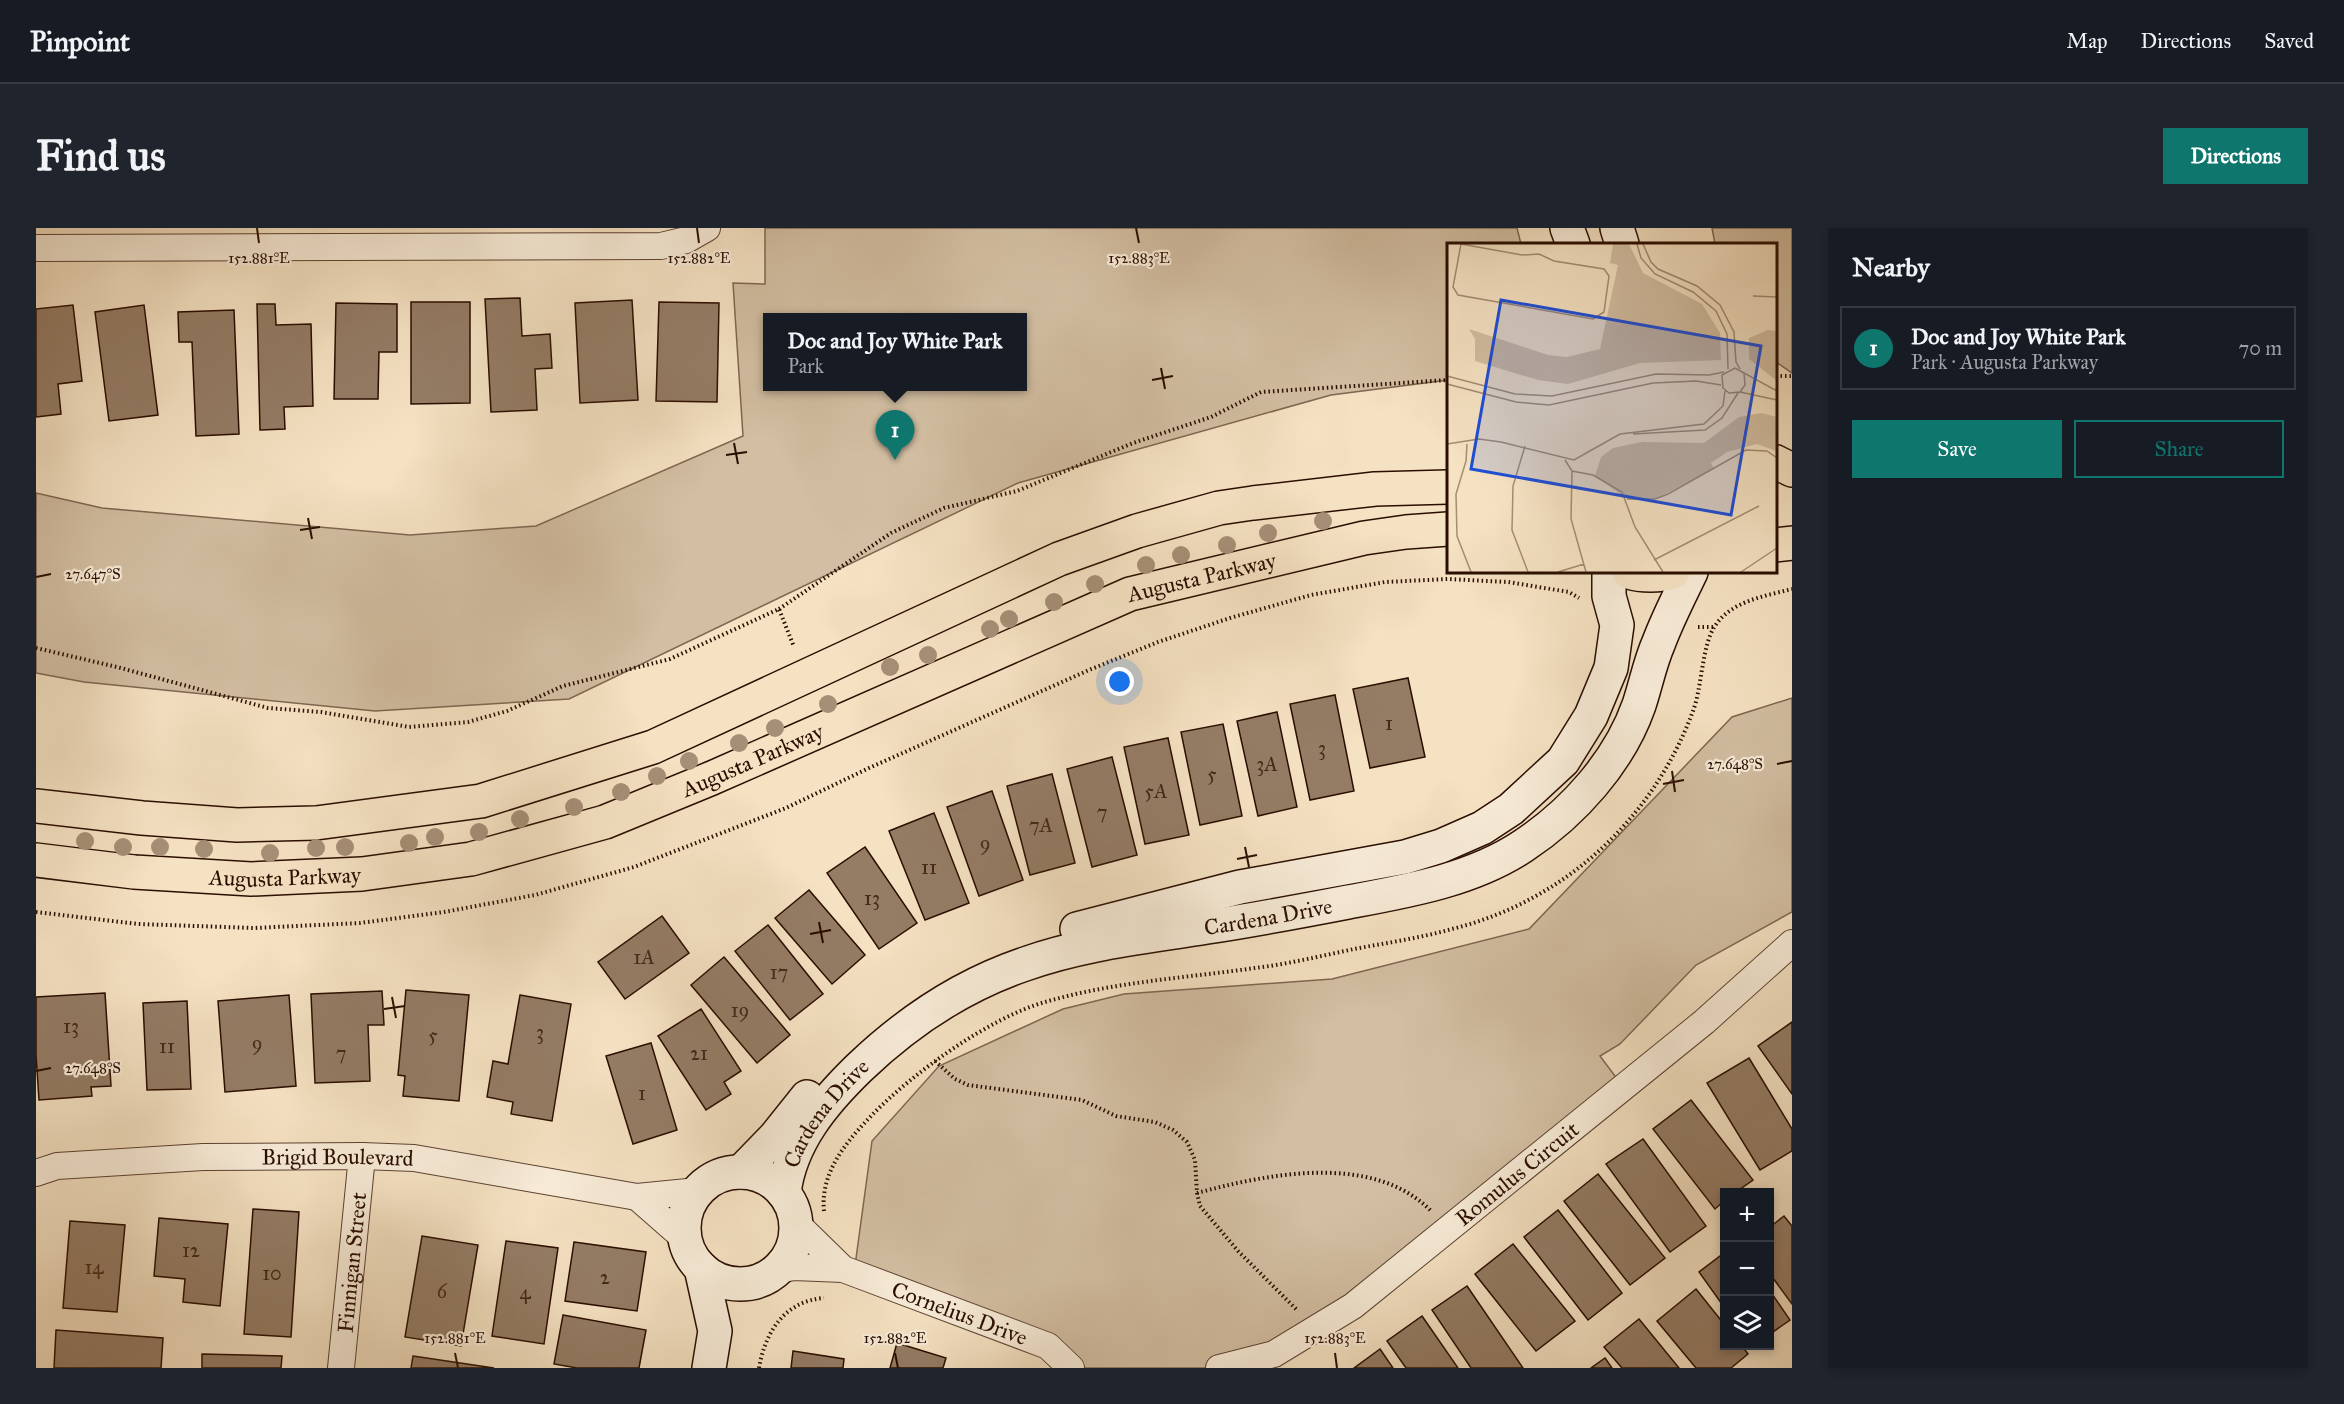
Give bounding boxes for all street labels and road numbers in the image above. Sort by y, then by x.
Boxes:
street label: Augusta Parkway [1123,546,1279,608]
street label: Augusta Parkway [677,717,828,803]
street label: Augusta Parkway [207,861,362,893]
street label: Cardena Drive [1202,892,1334,941]
street label: Cardena Drive [777,1053,874,1171]
street label: Romulus Circuit [1450,1115,1584,1231]
street label: Brigid Boulevard [261,1142,414,1171]
street label: Finnigan Street [331,1191,372,1334]
street label: Cornelius Drive [888,1275,1031,1351]

